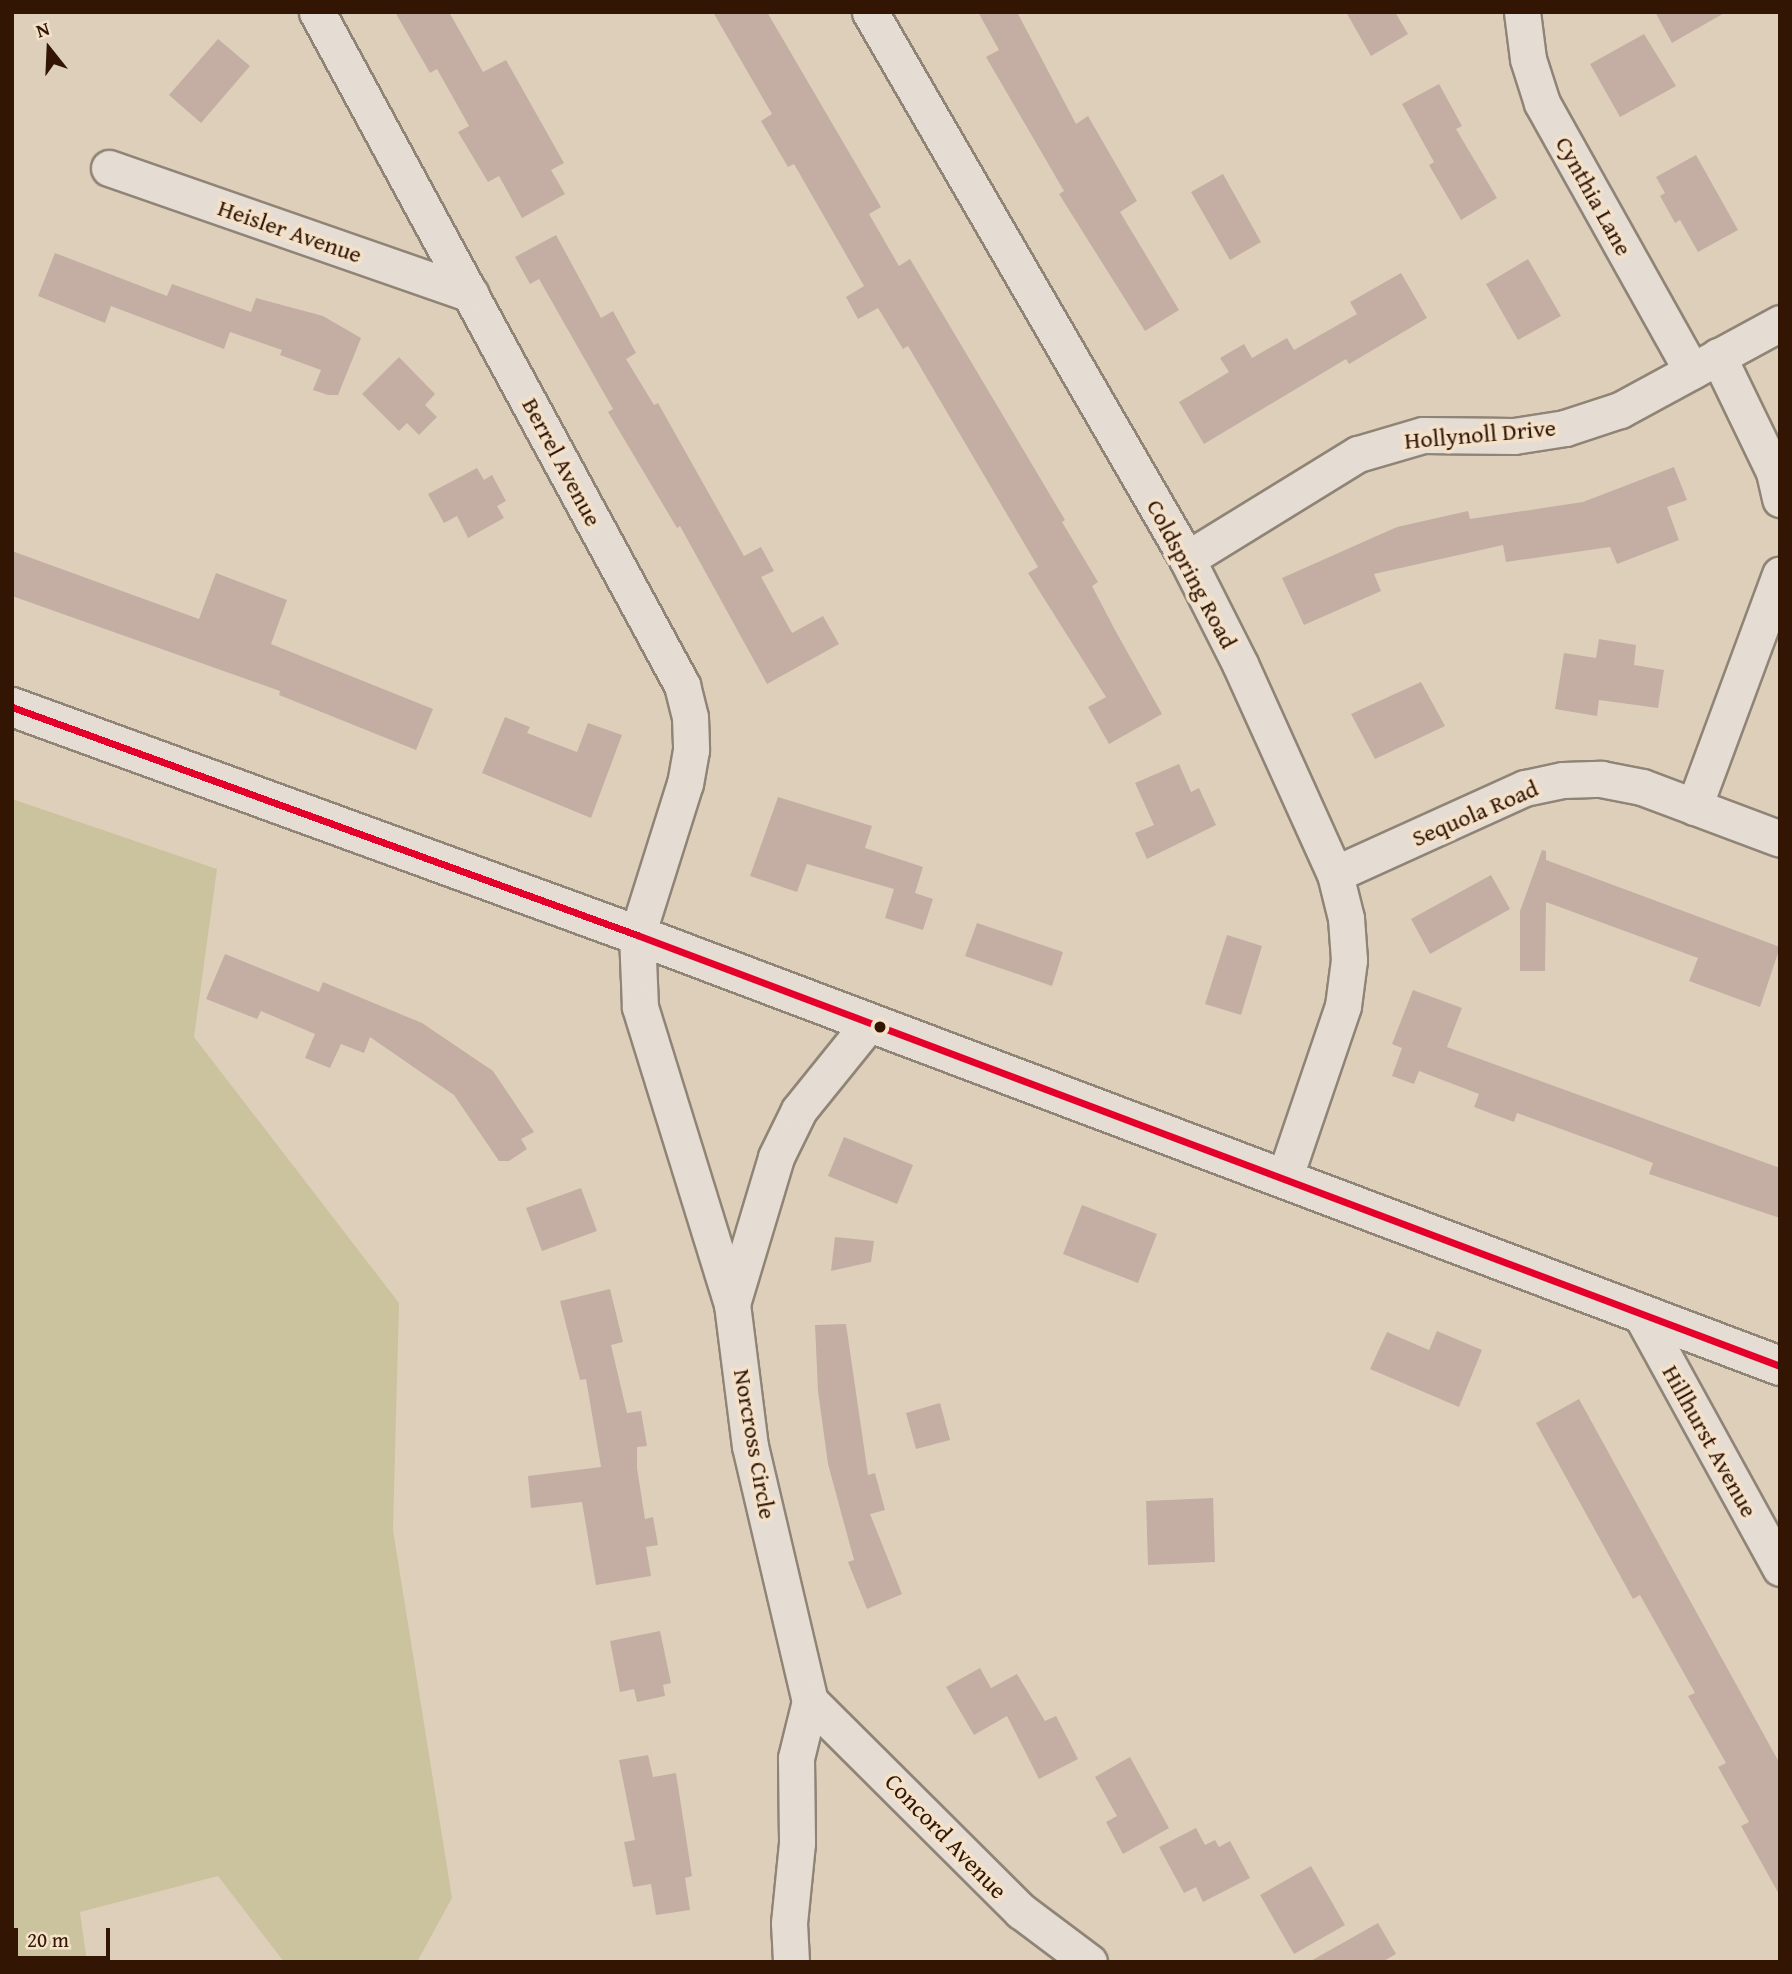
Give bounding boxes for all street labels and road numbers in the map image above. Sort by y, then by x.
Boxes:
street label: Cynthia Lane [1550,131,1638,261]
street label: Heisler Avenue [214,193,366,269]
street label: Berrel Avenue [516,393,608,531]
street label: Hollynoll Drive [1403,413,1557,455]
street label: Coldspring Road [1141,494,1243,654]
street label: Sequola Road [1408,773,1542,853]
street label: Hillhurst Avenue [1656,1360,1764,1522]
street label: Norcross Circle [728,1367,782,1521]
street label: Concord Avenue [879,1767,1013,1905]

